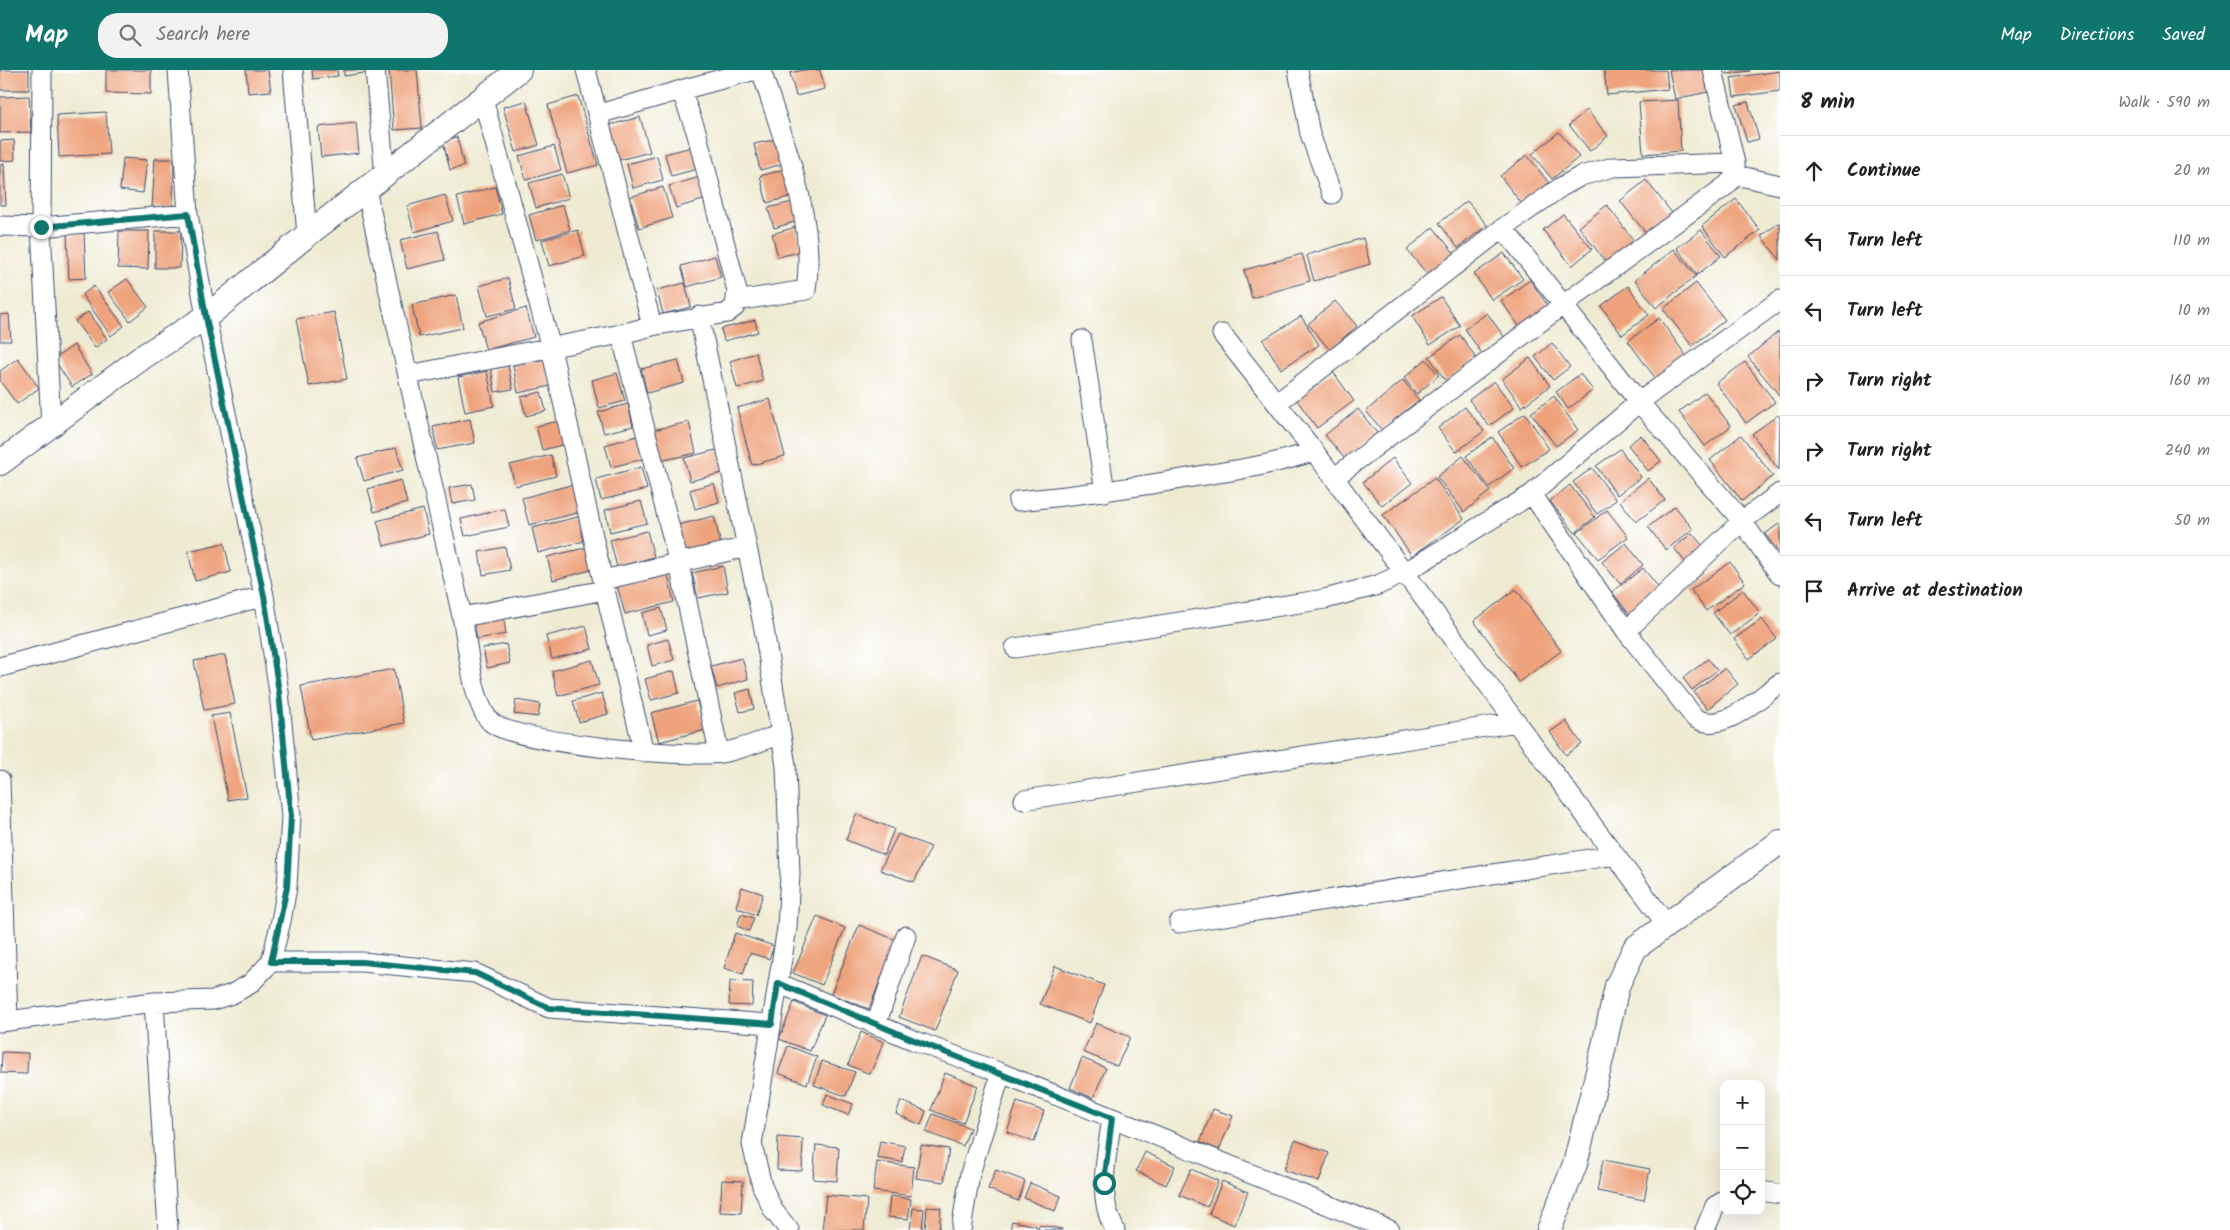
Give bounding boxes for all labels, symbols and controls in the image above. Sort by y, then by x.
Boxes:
search box [98,13,448,58]
text: Map [25,16,68,55]
text: Search here [156,20,250,50]
icon: search [116,21,144,49]
text: Map [2000,21,2032,50]
text: Directions [2060,21,2134,50]
text: Saved [2162,21,2205,50]
text: 8 min [1800,86,1855,119]
text: Walk · 590 m [2118,90,2210,115]
text: Continue [1847,156,1920,186]
icon: ahead [1800,157,1828,185]
text: 20 m [2174,158,2210,183]
route end [30,216,53,239]
text: Turn left [1847,226,1922,256]
icon: left [1800,227,1828,255]
text: 110 m [2173,228,2210,253]
text: Turn left [1847,296,1922,326]
icon: left [1800,297,1828,325]
text: 10 m [2178,298,2210,323]
text: Turn right [1847,366,1932,396]
icon: right [1800,367,1828,395]
text: 160 m [2169,368,2210,393]
text: Turn right [1847,436,1932,466]
icon: right [1800,437,1828,465]
text: 240 m [2165,438,2210,463]
text: Turn left [1847,506,1922,536]
icon: left [1800,507,1828,535]
text: 50 m [2174,508,2210,533]
text: Arrive at destination [1847,576,2023,606]
icon: arrive [1800,577,1828,605]
map controls [1720,1080,1765,1215]
button: + [1720,1080,1765,1125]
button: − [1720,1125,1765,1170]
button: locate [1720,1170,1765,1215]
route start [1093,1172,1116,1195]

